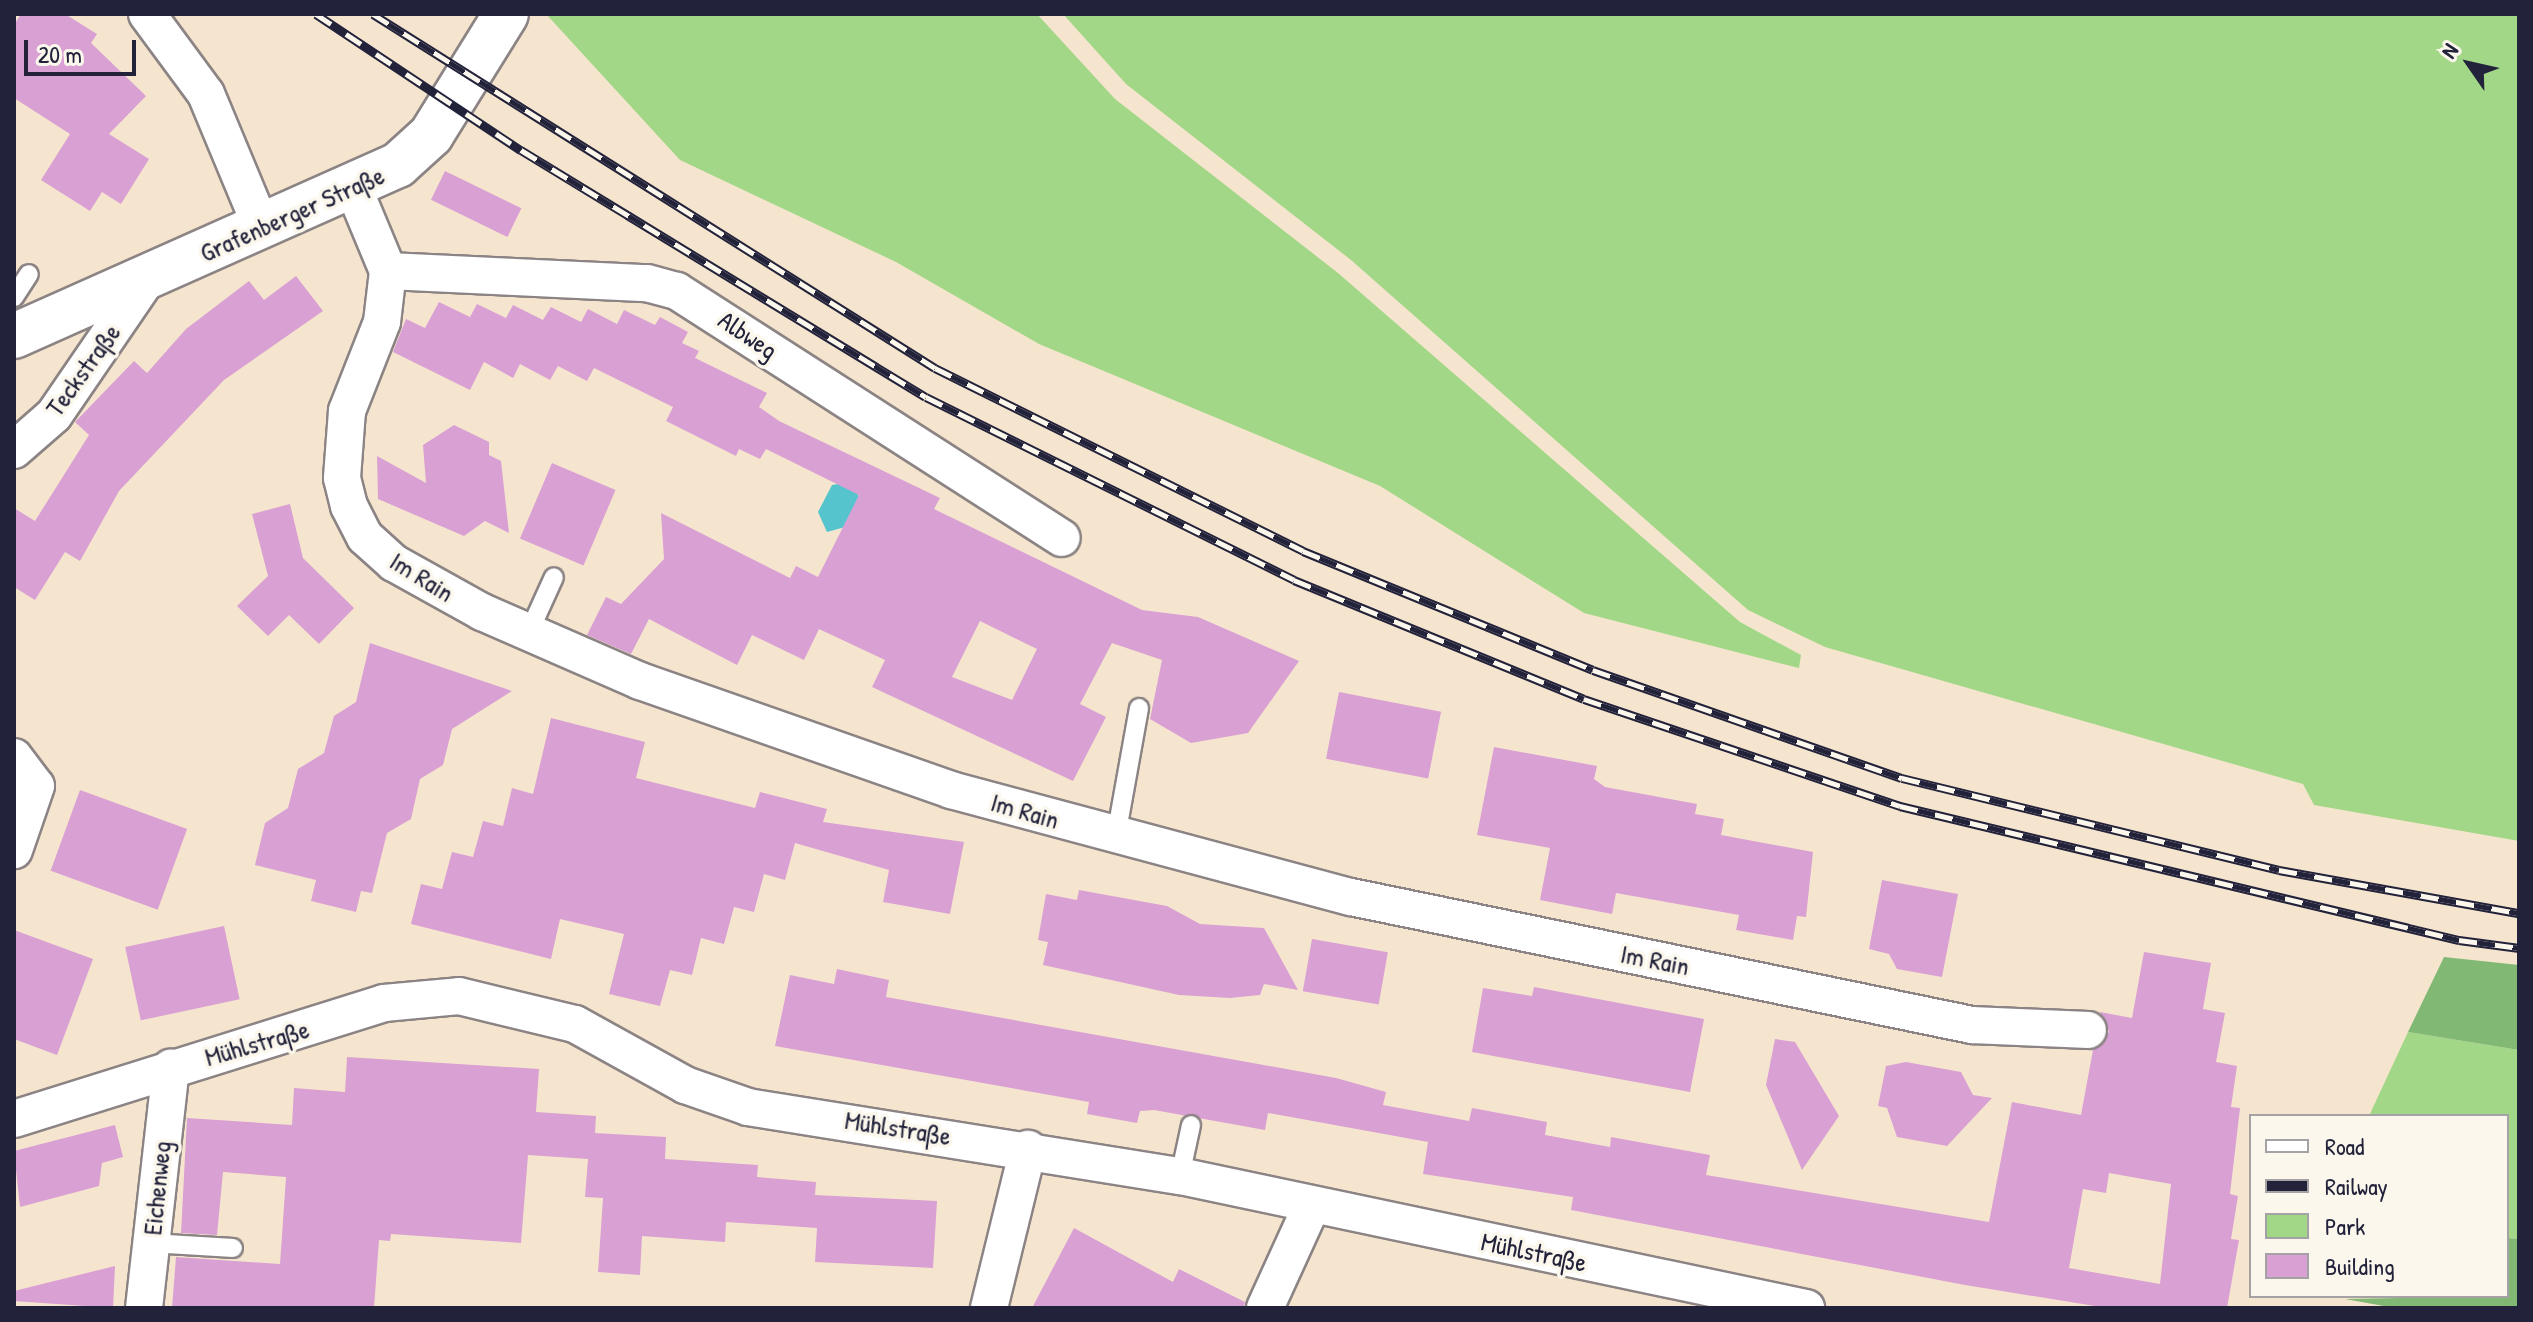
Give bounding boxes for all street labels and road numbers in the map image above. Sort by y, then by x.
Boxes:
street label: Grafenberger Straße [195,159,389,269]
street label: Albweg [713,304,783,366]
street label: Teckstraße [39,318,127,422]
street label: Im Rain [384,545,460,609]
street label: Im Rain [987,786,1063,836]
street label: Im Rain [1618,938,1692,982]
street label: Mühlstraße [201,1013,313,1073]
street label: Mühlstraße [843,1104,953,1152]
street label: Eichenweg [137,1139,177,1237]
street label: Mühlstraße [1478,1226,1590,1278]

